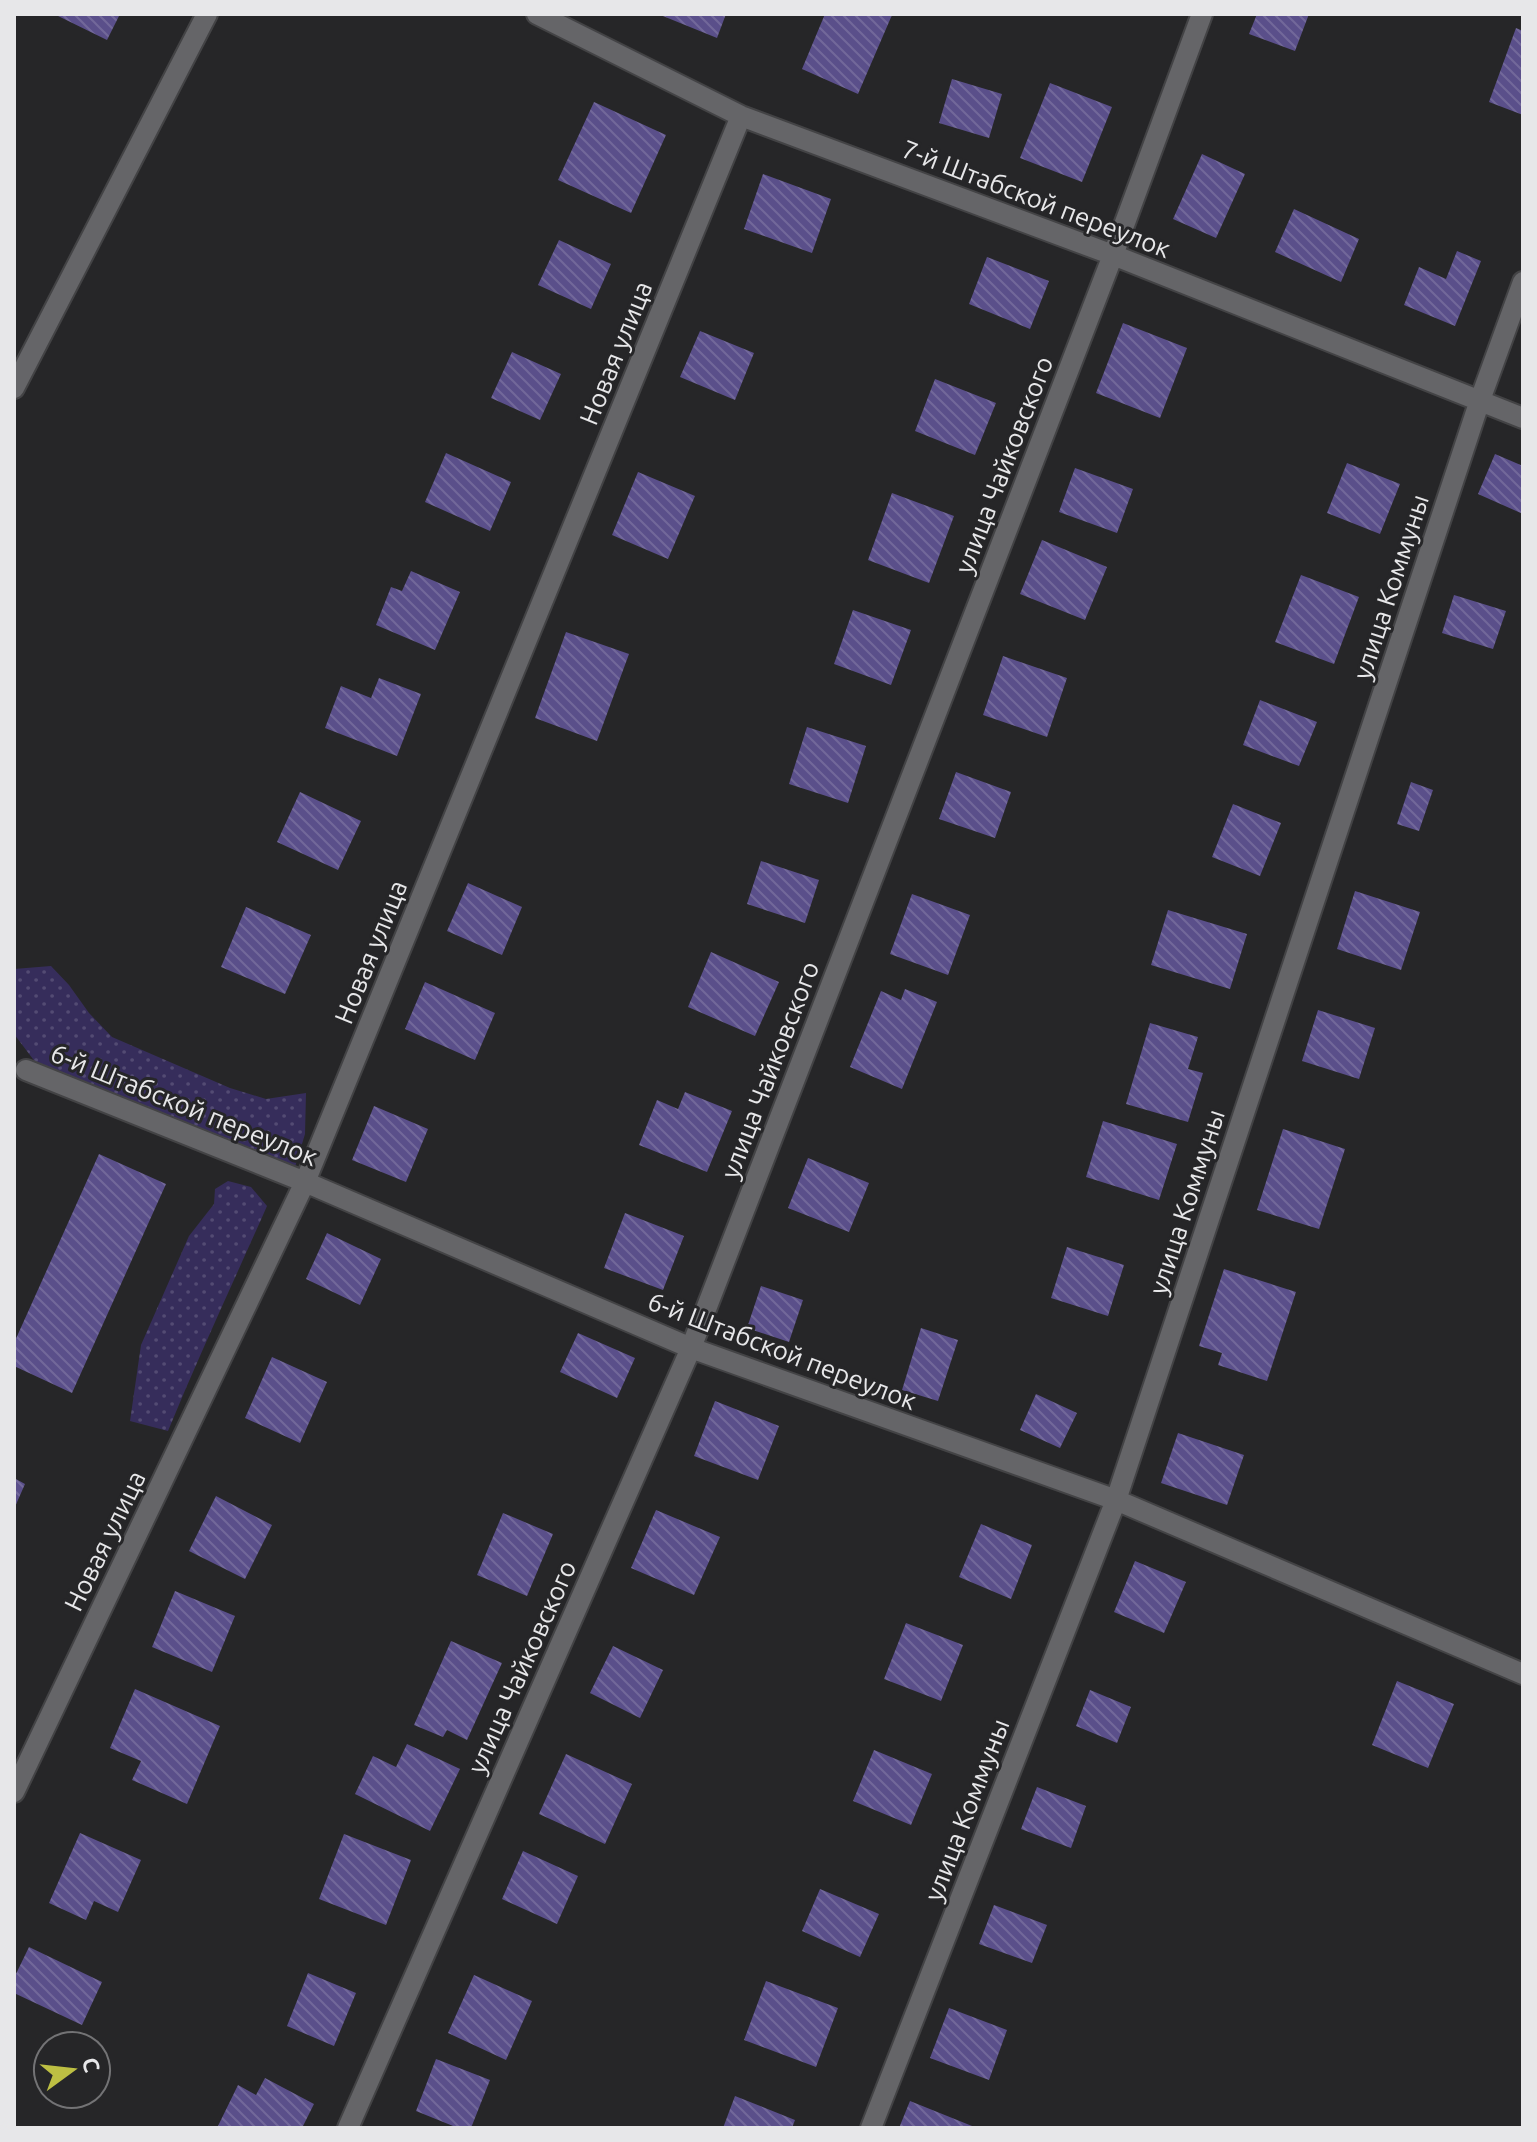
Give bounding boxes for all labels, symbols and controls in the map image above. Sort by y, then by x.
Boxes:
street label: 7-й Штабской переулок [898,134,1175,263]
street label: Новая улица [574,277,657,429]
street label: улица Чайковского [949,352,1058,577]
street label: улица Коммуны [1347,491,1434,683]
street label: Новая улица [329,876,412,1028]
street label: улица Чайковского [715,957,824,1182]
street label: 6-й Штабской переулок [47,1038,322,1171]
street label: улица Коммуны [1143,1106,1230,1298]
street label: 6-й Штабской переулок [644,1286,921,1415]
street label: Новая улица [58,1466,151,1616]
street label: улица Чайковского [461,1556,582,1778]
street label: улица Коммуны [918,1715,1015,1905]
north arrow [32,2030,112,2110]
text: С [78,2055,106,2075]

